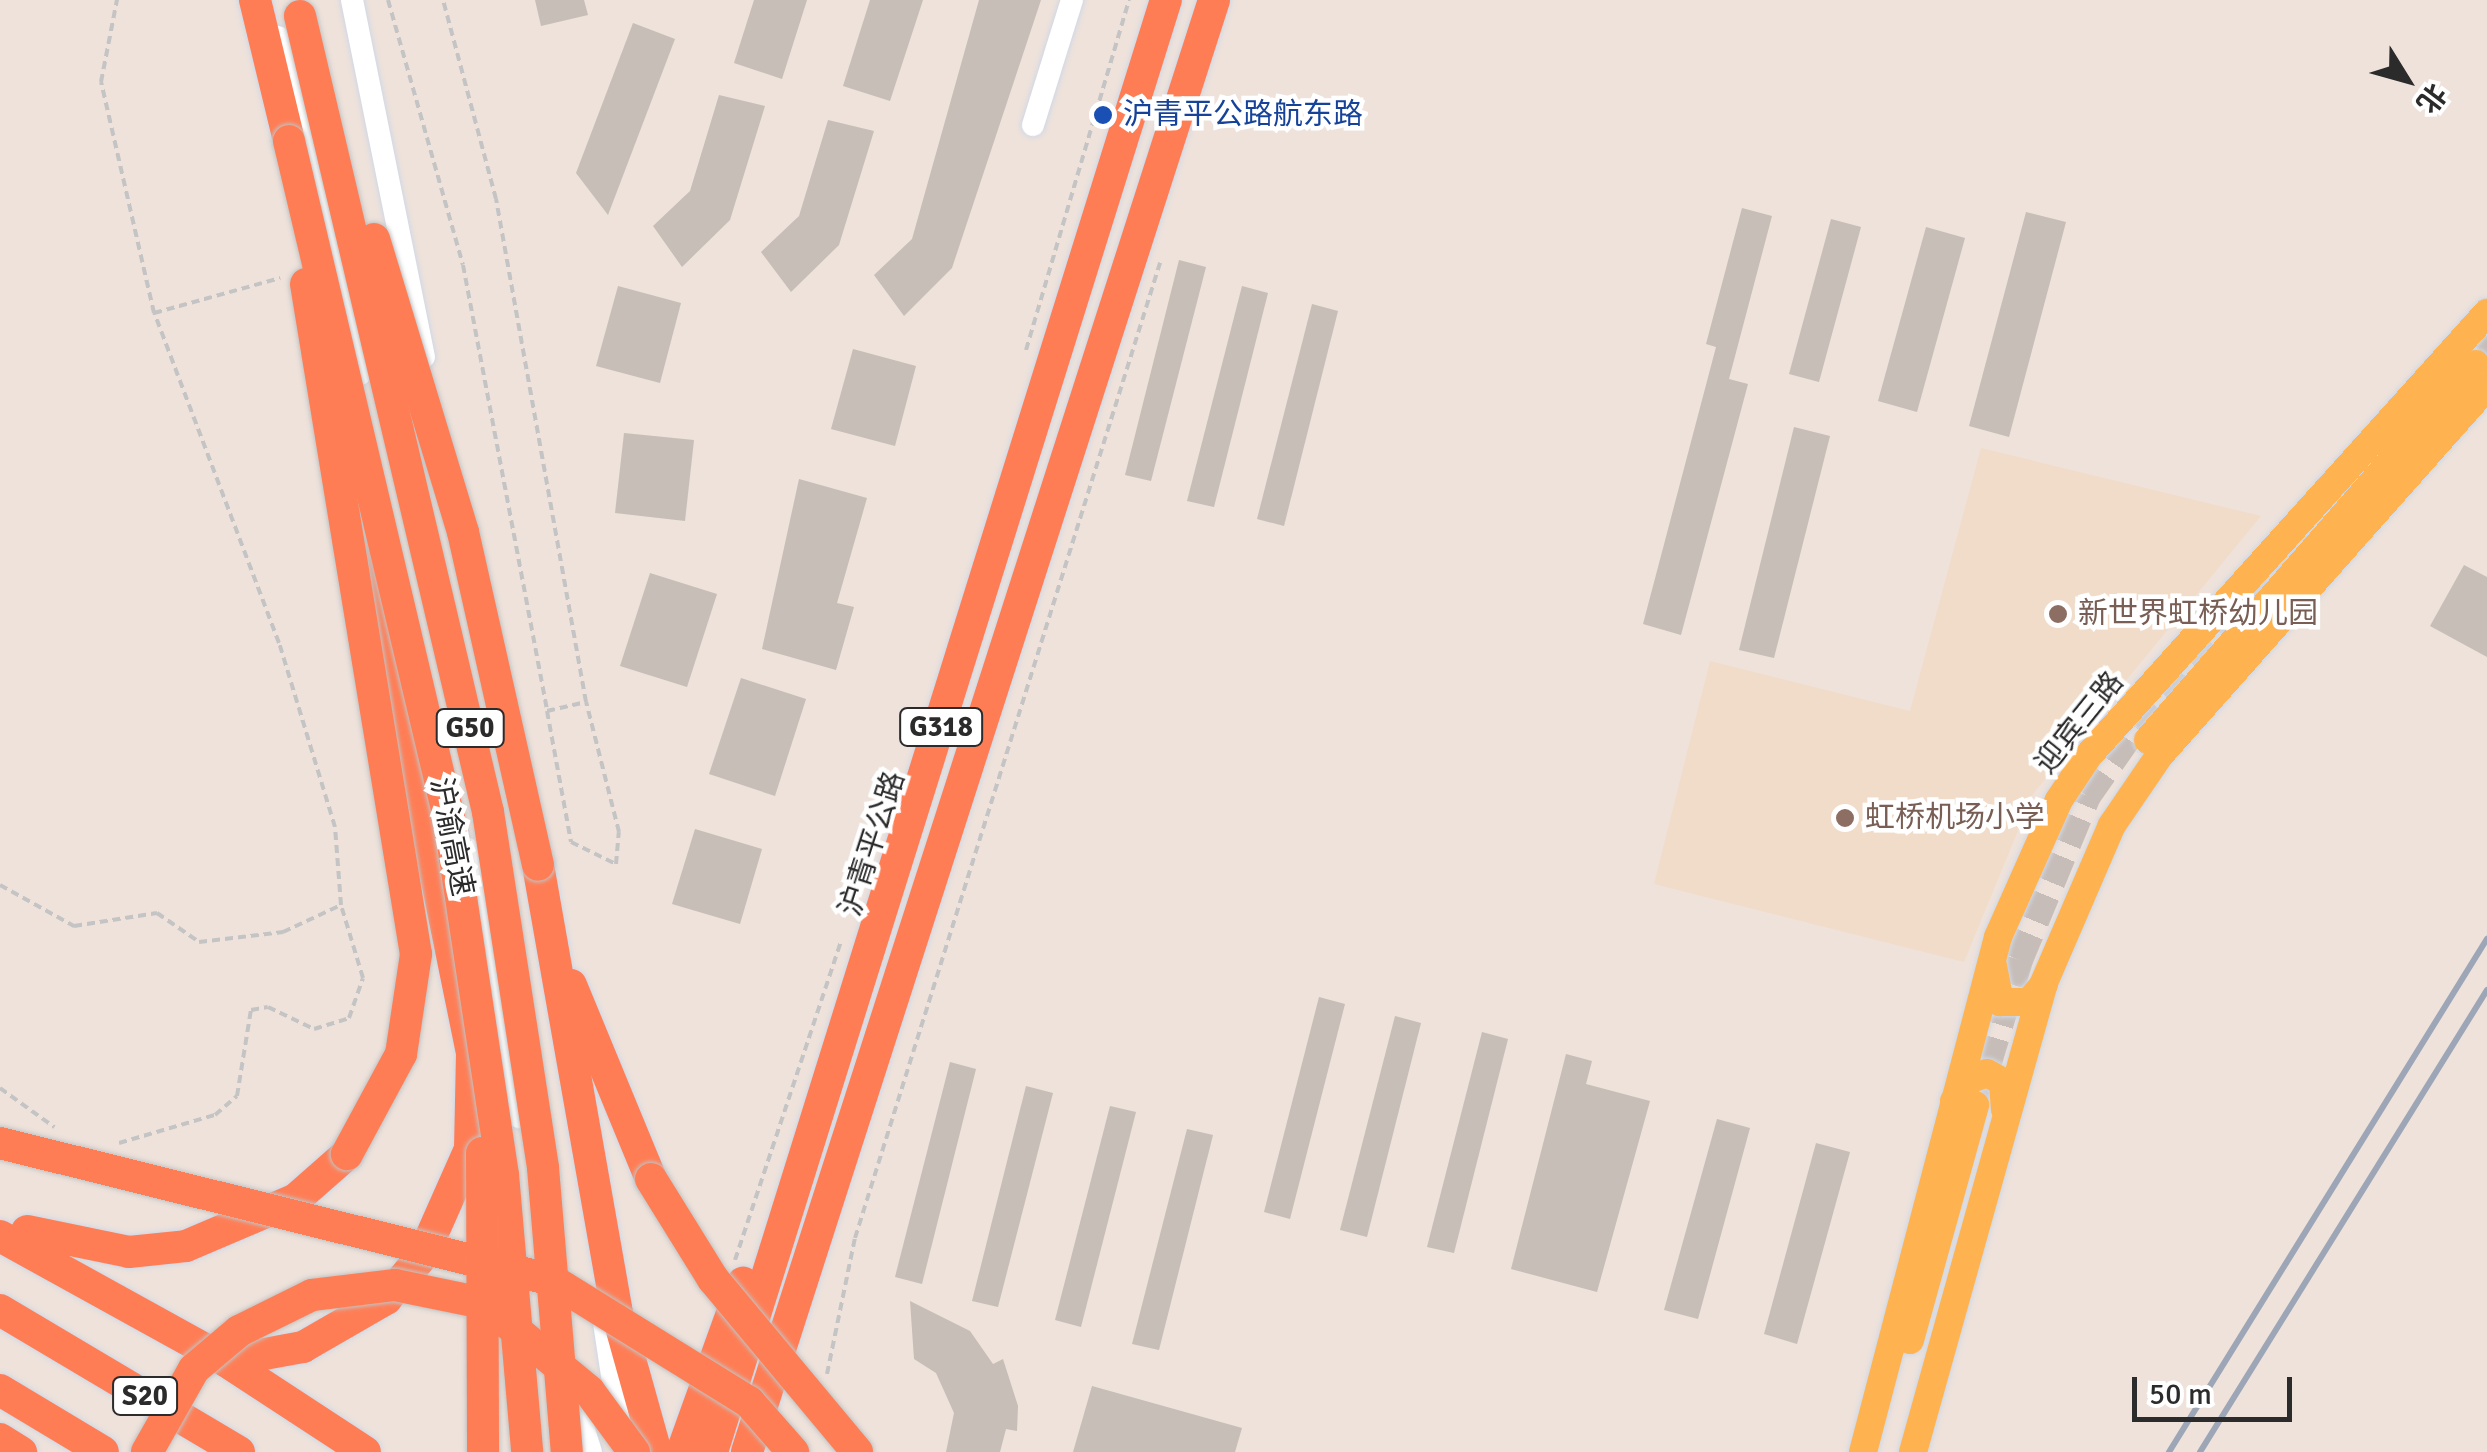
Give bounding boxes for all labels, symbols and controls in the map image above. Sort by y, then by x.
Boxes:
north arrow [2357,30,2457,130]
text: 北 [2409,77,2453,119]
place label: 沪青平公路航东路 [1123,97,1363,133]
marker: 沪青平公路航东路 [1092,104,1114,126]
place label: 新世界虹桥幼儿园 [2078,596,2318,632]
marker: 新世界虹桥幼儿园 [2047,603,2069,625]
street label: 迎宾三路 [2028,665,2132,781]
road number: G318 [898,704,984,750]
road number: G50 [435,705,505,751]
street label: 沪青平公路 [833,767,913,921]
street label: 沪渝高速 [422,775,480,899]
place label: 虹桥机场小学 [1865,800,2045,836]
marker: 虹桥机场小学 [1834,807,1856,829]
scale bar [2137,1357,2297,1419]
road number: S20 [110,1373,180,1419]
text: 50 m [2149,1376,2212,1413]

